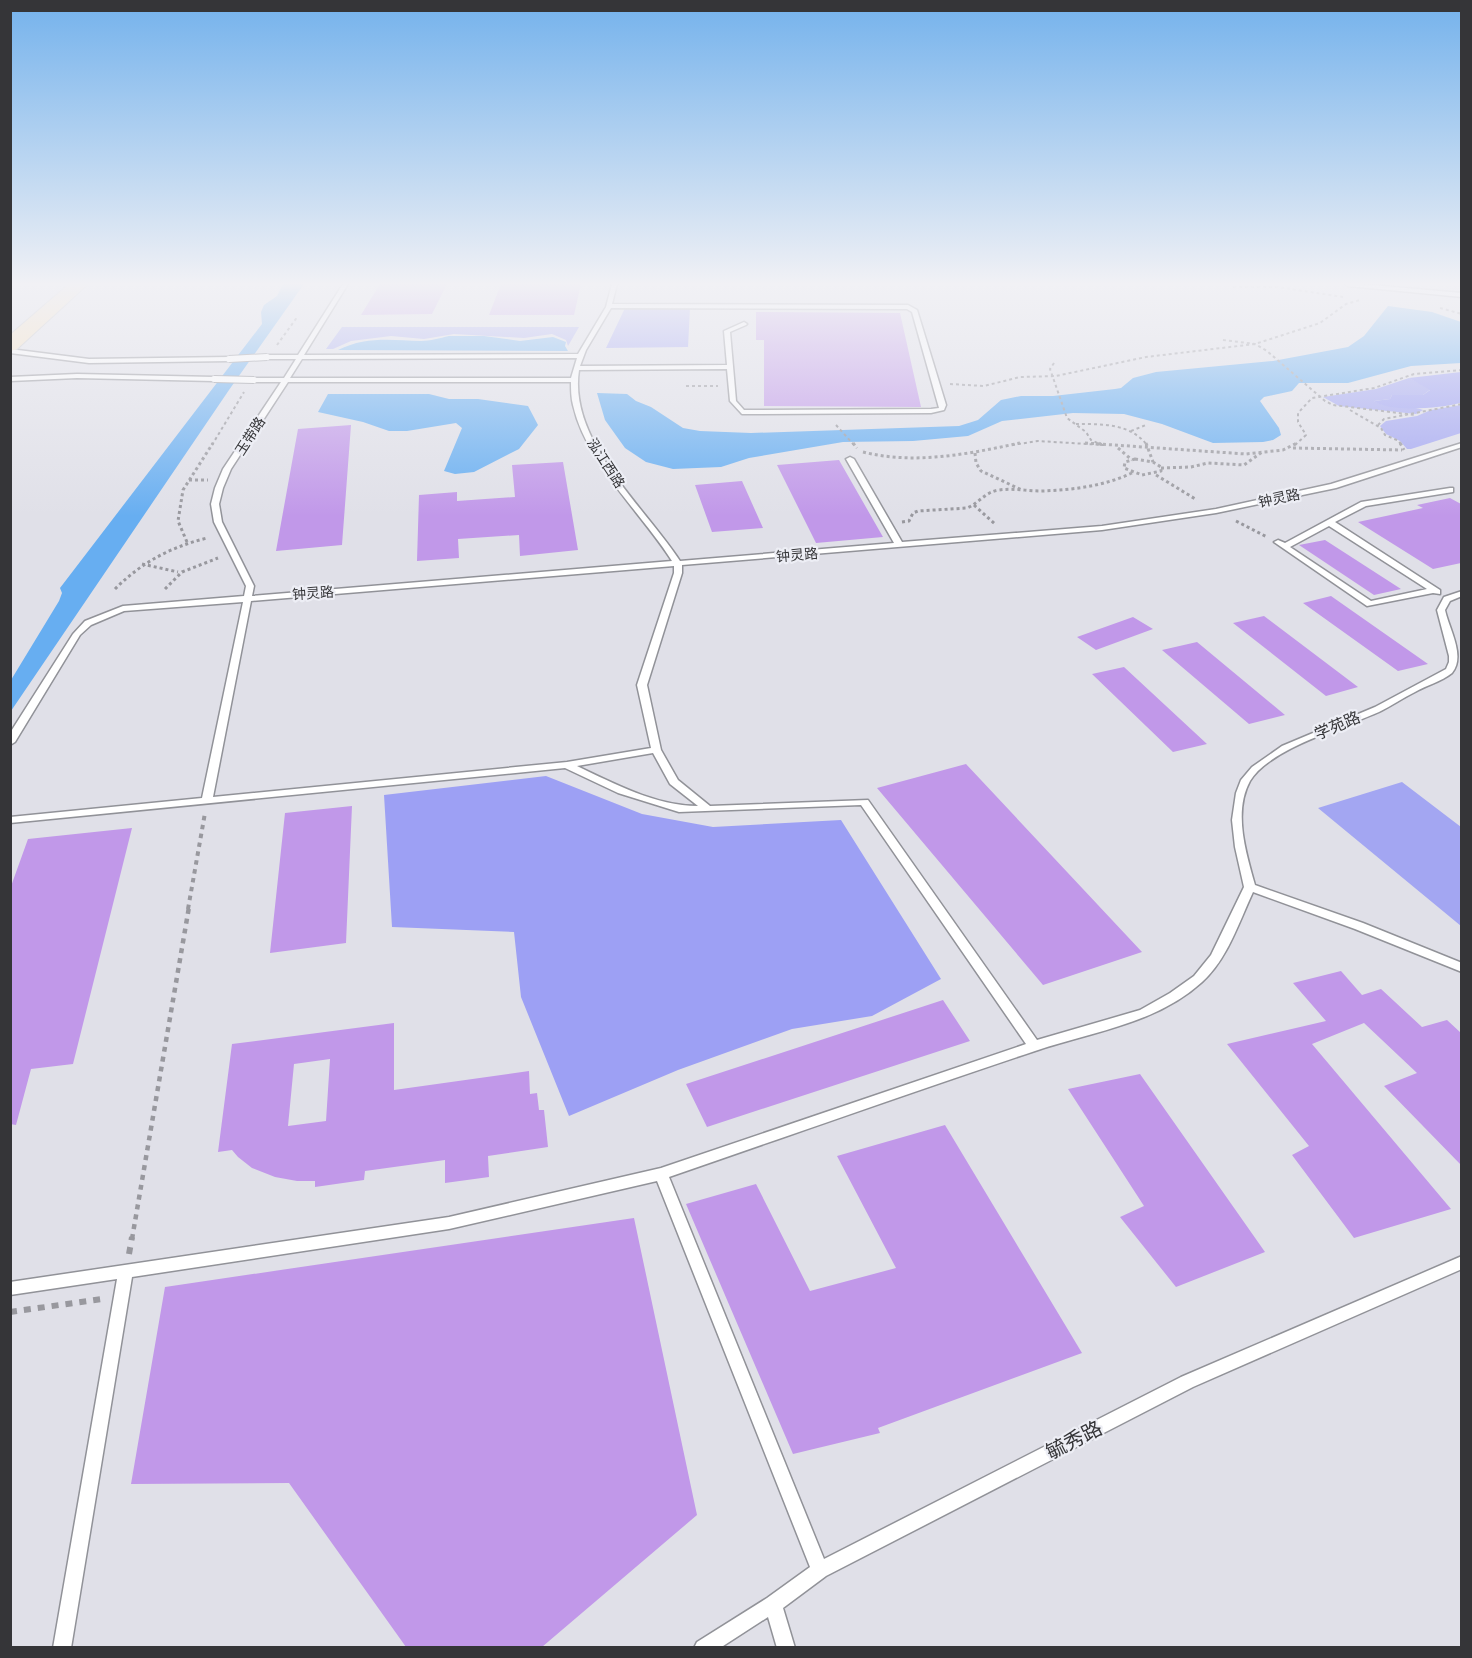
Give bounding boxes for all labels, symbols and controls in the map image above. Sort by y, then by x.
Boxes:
street label: 玉带路 [233,415,268,458]
street label: 泓江西路 [584,436,627,491]
street label: 钟灵路 [1257,487,1301,510]
street label: 钟灵路 [775,546,819,565]
street label: 钟灵路 [292,585,335,602]
street label: 学苑路 [1312,708,1363,743]
street label: 毓秀路 [1042,1417,1106,1463]

